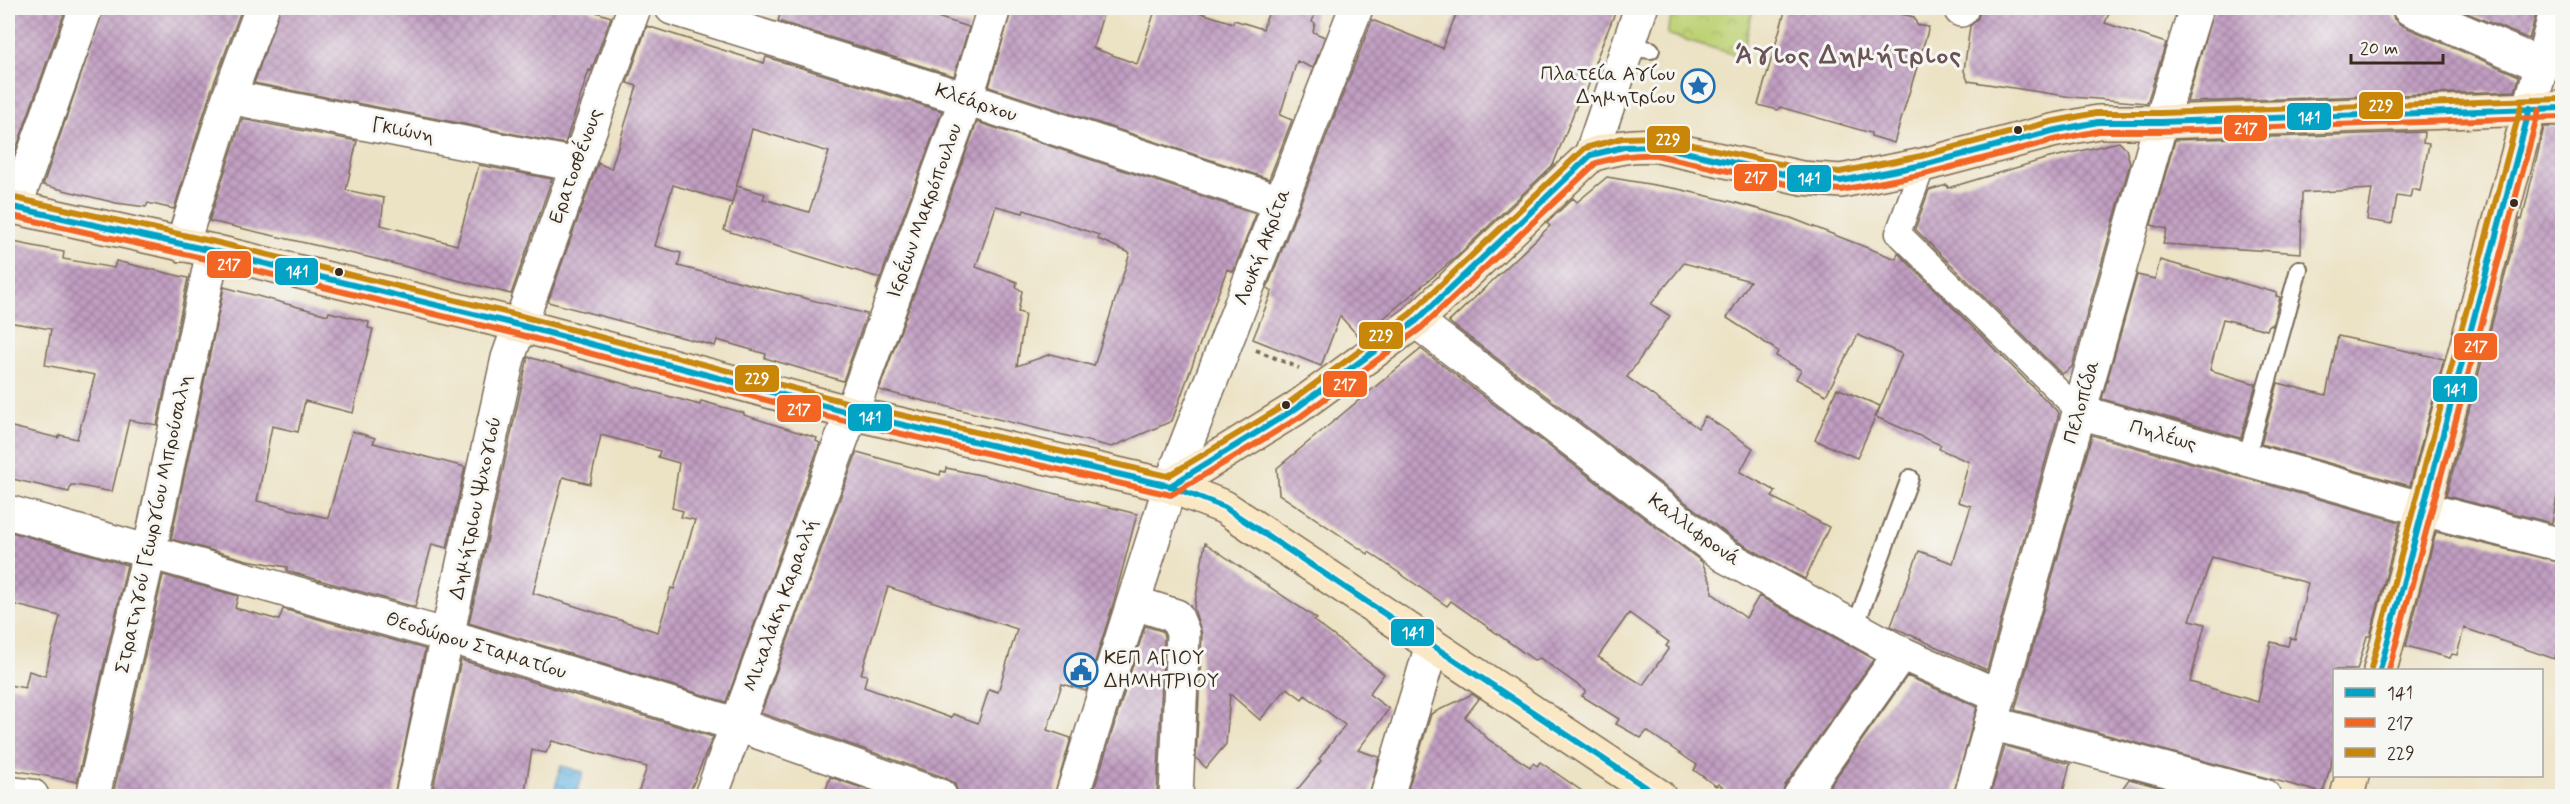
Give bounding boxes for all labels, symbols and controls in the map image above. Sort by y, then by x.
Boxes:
scale bar [2351,27,2442,65]
text: 20 m [2360,37,2398,61]
district label: Άγιος Δημήτριος [1736,39,1962,73]
place label: Πλατεία Αγίου Δημητρίου [1540,61,1675,111]
place icon: Πλατεία Αγίου Δημητρίου [1680,68,1716,104]
street label: Κλεάρχου [932,77,1020,129]
line badge: 229 [2358,91,2404,120]
text: 229 [2369,96,2393,117]
line badge: 141 [2286,102,2332,131]
street label: Ερατοσθένους [543,105,609,227]
text: 141 [2297,108,2321,129]
street label: Γκιώνη [369,112,437,150]
line badge: 217 [2223,114,2268,142]
text: 217 [2234,119,2258,140]
street label: Ιερέων Μακρόπουλου [881,120,969,302]
unlabelled marker [2012,124,2024,136]
line badge: 229 [1646,125,1691,154]
text: 229 [1656,130,1680,151]
line badge: 217 [1733,163,1778,192]
line badge: 141 [1786,164,1832,193]
text: 217 [1744,168,1768,189]
text: 141 [1797,169,1821,190]
street label: Λουκή Ακρίτα [1228,184,1298,309]
unlabelled marker [2508,197,2520,209]
line badge: 217 [206,250,252,279]
text: 217 [217,255,241,276]
line badge: 141 [274,257,319,286]
text: 141 [285,262,309,283]
unlabelled marker [333,266,345,278]
line badge: 229 [1358,321,1404,350]
text: 229 [1369,326,1393,347]
line badge: 217 [2453,332,2498,361]
text: 217 [2464,337,2488,358]
street label: Πελοπίδα [2057,357,2107,447]
line badge: 229 [734,364,780,393]
text: 229 [745,369,769,390]
line badge: 217 [1322,370,1368,398]
street label: Στρατηγού Γεωργίου Μπρούσαλη [109,372,199,676]
text: 217 [1333,375,1357,396]
line badge: 141 [2432,375,2478,403]
text: 141 [2443,380,2467,401]
line badge: 217 [776,394,822,423]
unlabelled marker [1280,399,1292,411]
text: 217 [787,400,811,421]
line badge: 141 [847,403,893,432]
text: 141 [858,408,882,429]
street label: Δημήτριου Ψυχογιού [443,414,509,602]
street label: Πηλέως [2126,414,2200,459]
street label: Καλλιφρονά [1642,487,1746,573]
street label: Μιχαλάκη Καραολή [737,515,825,695]
street label: Θεοδώρου Σταματίου [382,606,570,686]
line badge: 141 [1390,618,1435,647]
text: 141 [1401,623,1425,644]
place label: ΚΕΠ ΑΓΙΟΥ ΔΗΜΗΤΡΙΟΥ [1104,645,1219,695]
public building icon: ΚΕΠ ΑΓΙΟΥ ΔΗΜΗΤΡΙΟΥ [1063,652,1099,688]
legend [2333,669,2543,777]
text: 141 [2387,682,2413,706]
text: 217 [2387,712,2414,736]
text: 229 [2387,742,2415,766]

